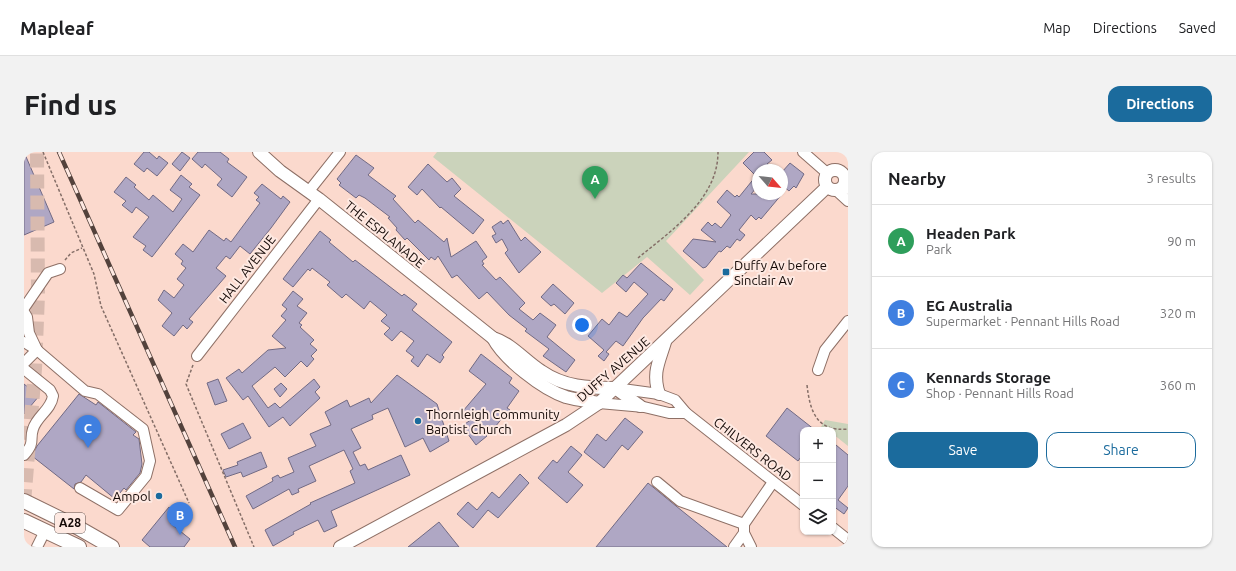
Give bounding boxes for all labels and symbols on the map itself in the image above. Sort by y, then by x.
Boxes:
north arrow [752,164,788,200]
pin: A [582,166,608,199]
street label: THE ESPLANADE [342,198,428,270]
street label: HALL AVENUE [216,232,278,306]
place label: Duffy Av before Sinclair Av [734,258,827,287]
marker: Duffy Av before Sinclair Av [721,267,731,277]
your location [572,315,592,335]
street label: DUFFY AVENUE [574,334,652,404]
place label: Thornleigh Community Baptist Church [426,407,560,436]
street label: CHILVERS ROAD [711,414,795,484]
pin: C [75,415,101,448]
marker: Thornleigh Community Baptist Church [413,416,423,426]
place label: Ampol [113,489,152,503]
marker: Ampol [154,491,164,501]
pin: B [167,502,193,535]
road number: A28 [55,513,85,533]

